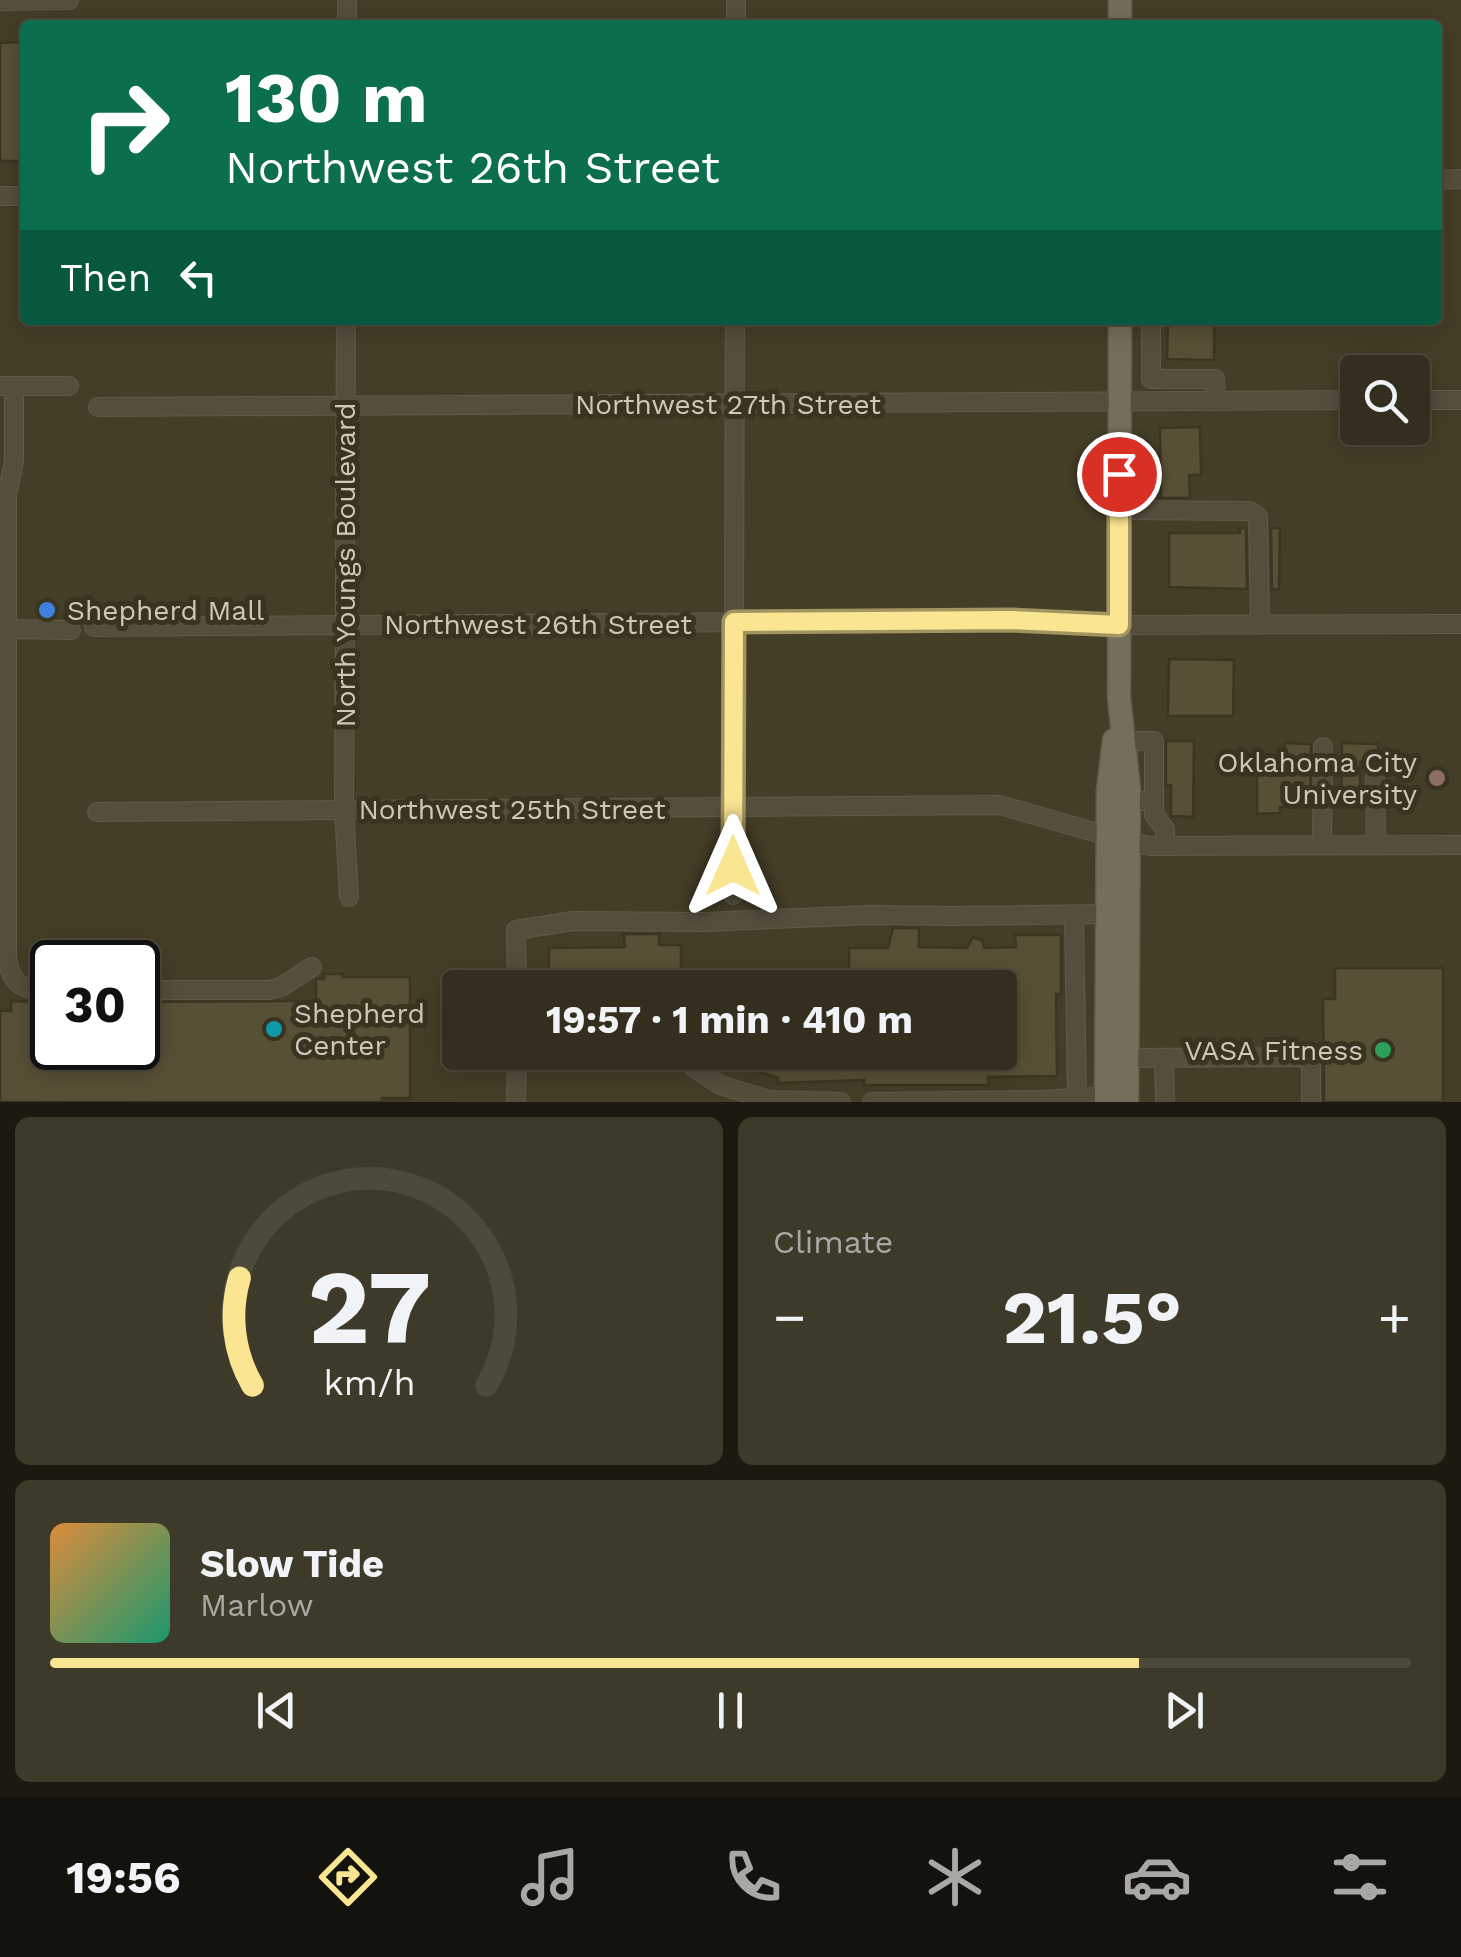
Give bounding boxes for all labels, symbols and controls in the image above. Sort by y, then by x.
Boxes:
text: 130 m [225,57,428,139]
icon: right [60,60,190,190]
text: Northwest 26th Street [225,141,720,194]
icon: left [171,250,226,305]
text: Then [60,256,151,300]
map controls [1340,355,1430,445]
button: search [1340,355,1430,445]
street label: Northwest 27th Street [575,388,881,421]
street label: North Youngs Boulevard [329,402,362,728]
pin [1077,432,1162,517]
icon: arrive [1092,447,1147,502]
place label: Shepherd Mall [67,594,265,627]
marker: Shepherd Mall [36,599,58,621]
street label: Northwest 26th Street [384,608,692,641]
place label: Oklahoma City University [1217,746,1418,811]
marker: Oklahoma City University [1426,767,1448,789]
street label: Northwest 25th Street [358,793,666,826]
position arrow [681,814,785,918]
speed limit sign: 30 [30,940,160,1070]
place label: Shepherd Center [294,997,425,1062]
text: 19:57 · 1 min · 410 m [546,998,913,1042]
marker: Shepherd Center [263,1018,285,1040]
place label: VASA Fitness [1184,1034,1363,1067]
marker: VASA Fitness [1372,1039,1394,1061]
text: Climate [773,1223,893,1261]
text: 27 [307,1246,431,1368]
text: 21.5° [1002,1273,1182,1361]
text: − [773,1285,806,1349]
text: + [1378,1285,1411,1349]
text: km/h [323,1362,415,1404]
text: Slow Tide [200,1542,384,1586]
text: Marlow [200,1586,314,1624]
icon: previous [249,1683,304,1738]
icon: pause [703,1683,758,1738]
icon: next [1157,1683,1212,1738]
icon: directions [313,1842,383,1912]
icon: music [515,1842,585,1912]
icon: phone [718,1842,788,1912]
icon: climate [920,1842,990,1912]
icon: car [1122,1842,1192,1912]
icon: filters [1325,1842,1395,1912]
text: 19:56 [66,1851,181,1904]

